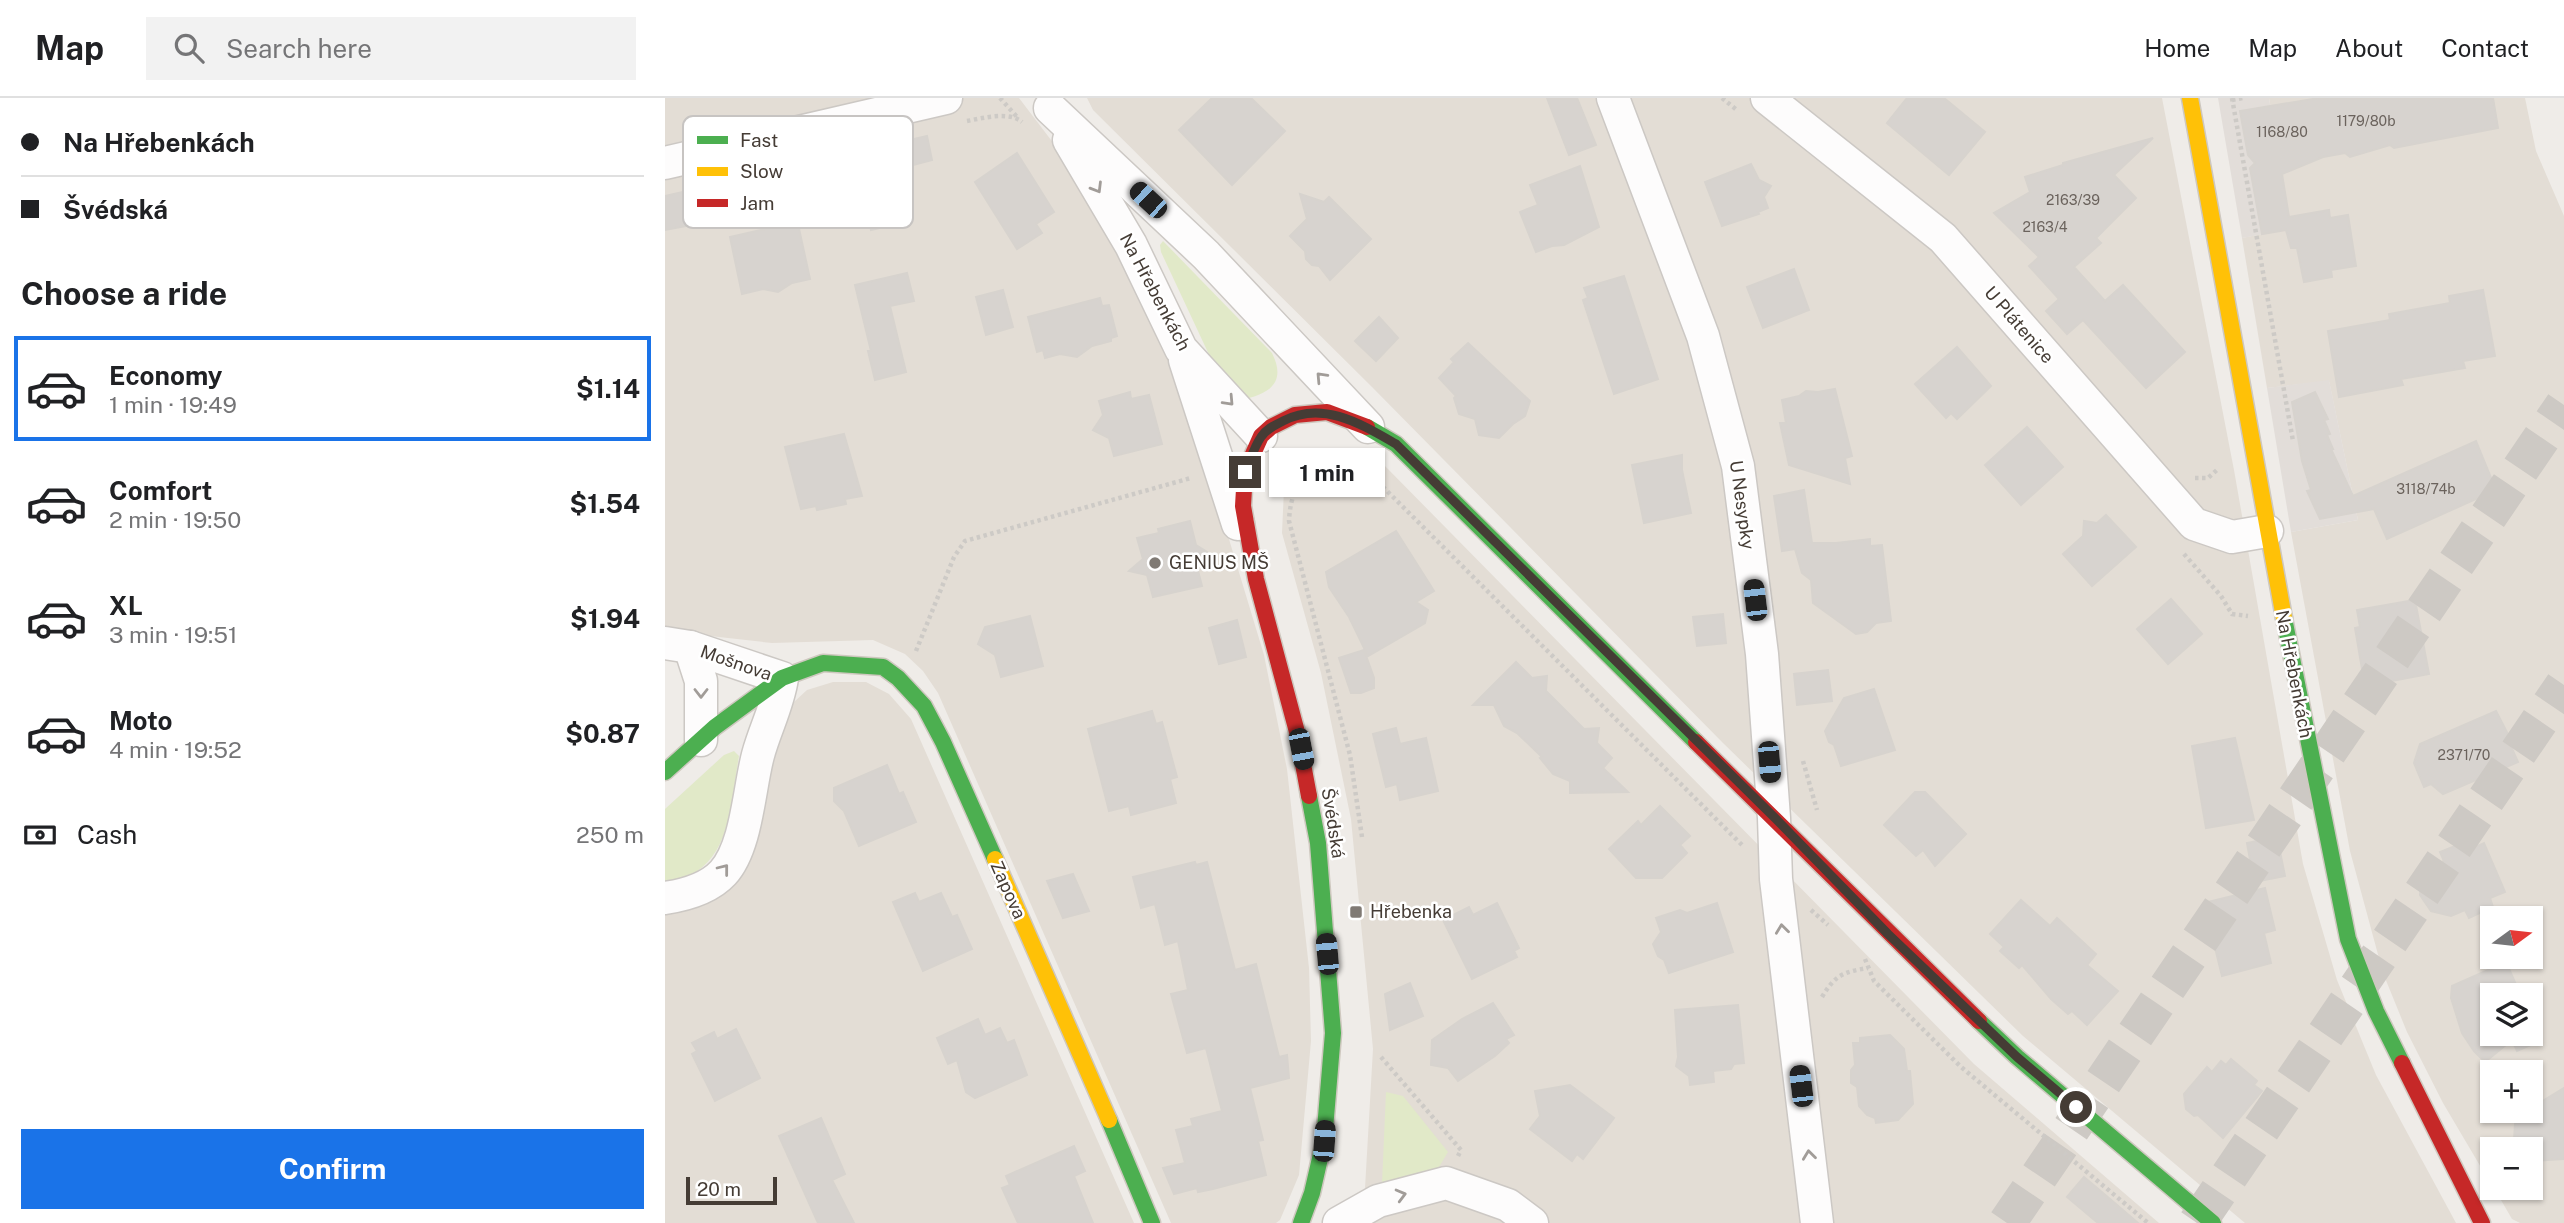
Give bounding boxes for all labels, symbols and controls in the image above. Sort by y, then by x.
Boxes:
search box [146,17,636,80]
text: Map [35,29,104,67]
icon: search [170,29,208,67]
text: Search here [226,33,372,64]
text: Home [2144,34,2210,62]
text: Map [2248,34,2297,62]
text: About [2335,34,2403,62]
text: Contact [2441,34,2529,62]
house number: 1179/80b [2336,113,2396,129]
legend [683,116,913,228]
house number: 1168/80 [2256,124,2308,140]
text: Na Hřebenkách [63,127,255,158]
text: Fast [740,129,778,151]
text: Slow [740,160,784,182]
car [1126,178,1171,222]
one-way arrow [1089,181,1102,194]
text: Jam [740,192,774,214]
house number: 2163/39 [2046,192,2100,208]
text: Švédská [63,194,168,225]
house number: 2163/4 [2022,219,2068,235]
street label: Na Hřebenkách [1116,229,1195,354]
text: Choose a ride [21,275,227,312]
street label: U Plátenice [1980,282,2058,367]
icon: car [25,357,88,420]
text: Economy [109,360,222,391]
one-way arrow [1317,372,1329,385]
text: $1.14 [576,373,640,404]
text: 1 min · 19:49 [109,391,237,418]
one-way arrow [1220,393,1233,406]
callout: 1 min [1269,448,1385,496]
route end [1229,456,1261,488]
text: 1 min [1299,459,1355,486]
street label: U Nesypky [1726,459,1759,551]
icon: car [25,472,88,535]
text: Comfort [109,475,212,506]
house number: 3118/74b [2396,481,2456,497]
text: $1.54 [570,488,640,519]
text: 2 min · 19:50 [109,506,241,533]
place label: GENIUS MŠ [1169,552,1269,573]
marker: GENIUS MŠ [1147,555,1163,571]
car [1743,578,1768,622]
icon: car [25,587,88,650]
text: XL [109,590,143,621]
text: $1.94 [570,603,640,634]
street label: Na Hřebenkách [2272,608,2317,740]
text: 3 min · 19:51 [109,621,237,648]
street label: Mošnova [698,641,775,685]
one-way arrow [693,688,709,698]
icon: car [25,702,88,765]
text: Moto [109,705,172,736]
text: $0.87 [565,718,640,749]
car [1287,726,1316,772]
text: 4 min · 19:52 [109,736,242,763]
car [1757,740,1782,784]
house number: 2371/70 [2438,747,2490,763]
street label: Švédská [1318,786,1349,860]
icon: cash [21,816,59,854]
text: Cash [77,819,137,850]
text: 250 m [576,821,644,848]
street label: Zapova [986,858,1030,922]
one-way arrow [715,864,728,876]
place label: Hřebenka [1370,901,1452,922]
marker: Hřebenka [1348,904,1364,920]
north arrow [2480,906,2543,970]
map controls [2480,906,2543,1200]
one-way arrow [1775,923,1790,935]
car [1315,932,1340,976]
button: layers [2480,983,2543,1046]
button: + [2480,1060,2543,1123]
car [1789,1064,1814,1108]
route start [2060,1091,2092,1123]
car [1313,1119,1336,1163]
button: Confirm [21,1129,644,1209]
button: − [2480,1137,2543,1200]
one-way arrow [1801,1149,1816,1161]
scale bar [686,1174,777,1206]
text: 20 m [697,1178,741,1200]
one-way arrow [1395,1189,1407,1203]

